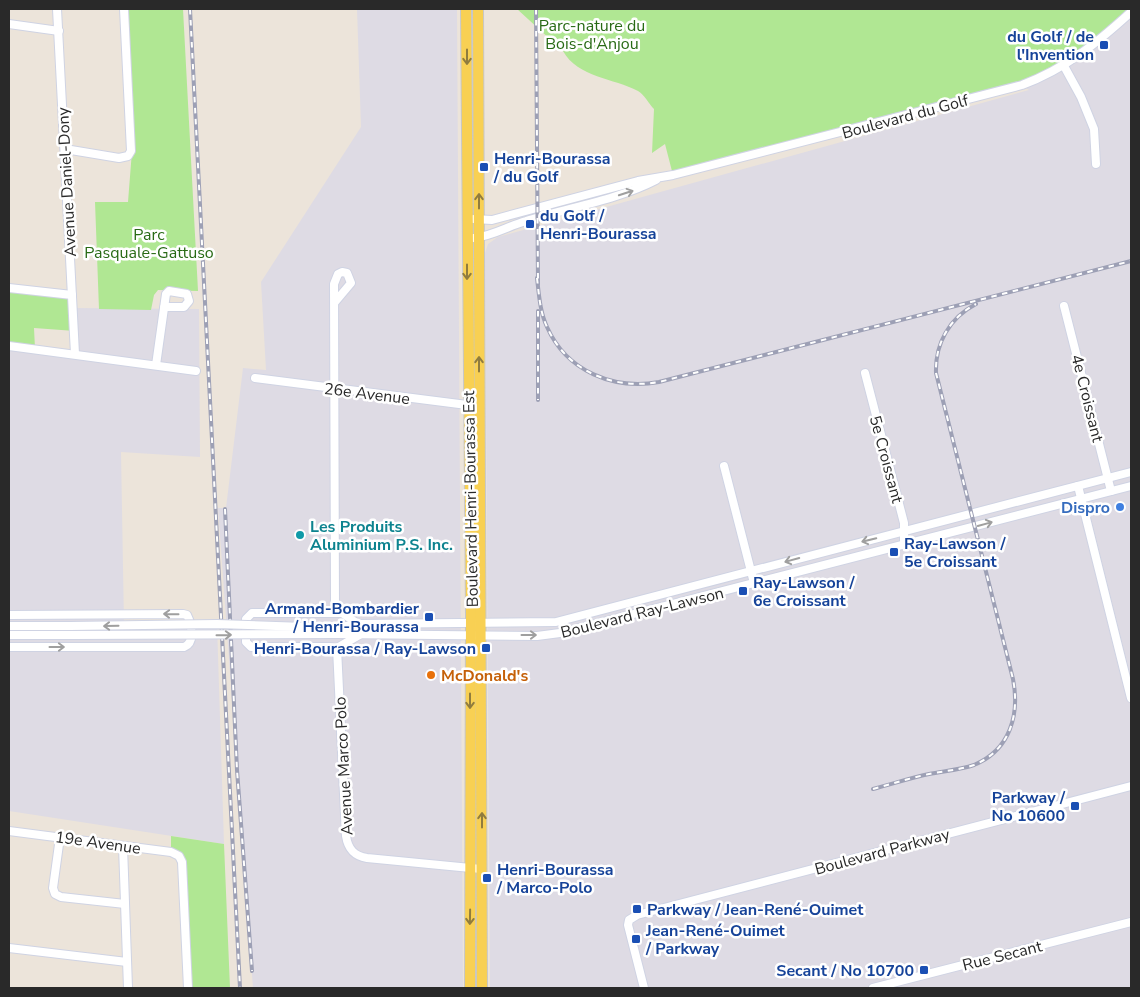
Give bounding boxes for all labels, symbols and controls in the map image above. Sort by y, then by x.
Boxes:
park label: Parc-nature du Bois-d'Anjou [539,15,645,55]
place label: du Golf / de l'Invention [1007,26,1094,66]
marker: du Golf / de l'Invention [1098,39,1110,51]
one-way arrow [462,49,471,65]
street label: Boulevard du Golf [839,89,972,144]
street label: Avenue Daniel-Dony [52,106,82,257]
place label: Henri-Bourassa / du Golf [493,148,611,188]
marker: Henri-Bourassa / du Golf [478,161,490,173]
one-way arrow [617,187,633,197]
one-way arrow [474,193,484,210]
place label: du Golf / Henri-Bourassa [540,205,657,245]
marker: du Golf / Henri-Bourassa [524,218,536,230]
park label: Parc Pasquale-Gattuso [84,224,214,264]
one-way arrow [462,264,472,280]
street label: 4e Croissant [1065,352,1109,445]
one-way arrow [474,356,484,372]
street label: 26e Avenue [323,378,411,410]
street label: Boulevard Henri-Bourassa Est [458,390,484,607]
street label: 5e Croissant [864,413,908,506]
place label: Dispro [1061,497,1110,519]
marker: Dispro [1114,501,1126,513]
place label: Les Produits Aluminium P.S. Inc. [310,516,453,556]
one-way arrow [977,519,993,528]
marker: Les Produits Aluminium P.S. Inc. [294,529,306,541]
place label: Ray-Lawson / 5e Croissant [904,533,1006,573]
one-way arrow [861,536,877,545]
marker: Ray-Lawson / 5e Croissant [888,546,900,558]
one-way arrow [784,556,800,565]
place label: Ray-Lawson / 6e Croissant [753,572,855,612]
street label: Boulevard Ray-Lawson [558,582,726,644]
marker: Ray-Lawson / 6e Croissant [737,585,749,597]
place label: Armand-Bombardier / Henri-Bourassa [265,598,420,638]
one-way arrow [163,609,180,619]
marker: Armand-Bombardier / Henri-Bourassa [423,611,435,623]
one-way arrow [103,621,120,631]
one-way arrow [216,630,232,640]
one-way arrow [521,631,537,640]
place label: Henri-Bourassa / Ray-Lawson [254,638,476,660]
one-way arrow [49,642,65,652]
marker: Henri-Bourassa / Ray-Lawson [480,642,492,654]
place label: McDonald's [441,665,528,687]
marker: McDonald's [425,669,437,681]
one-way arrow [465,692,475,708]
street label: Avenue Marco Polo [329,696,359,836]
place label: Parkway / No 10600 [991,787,1066,827]
marker: Parkway / No 10600 [1069,800,1081,812]
one-way arrow [477,813,487,829]
street label: Boulevard Parkway [812,823,953,881]
street label: 19e Avenue [54,826,142,860]
place label: Henri-Bourassa / Marco-Polo [496,859,614,899]
marker: Henri-Bourassa / Marco-Polo [481,872,493,884]
place label: Parkway / Jean-René-Ouimet [647,899,864,921]
marker: Parkway / Jean-René-Ouimet [631,903,643,915]
one-way arrow [465,908,475,924]
place label: Jean-René-Ouimet / Parkway [645,920,786,960]
marker: Jean-René-Ouimet / Parkway [630,933,642,945]
street label: Rue Secant [960,935,1045,976]
place label: Secant / No 10700 [776,960,914,982]
marker: Secant / No 10700 [918,964,930,976]

